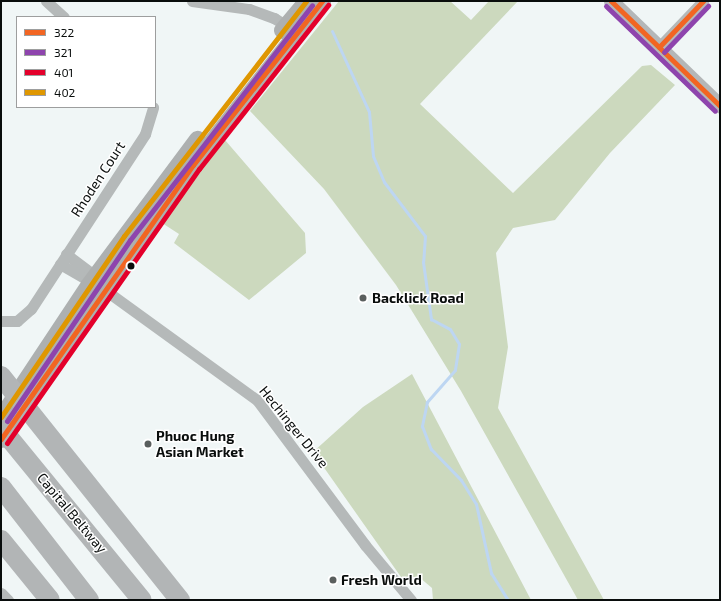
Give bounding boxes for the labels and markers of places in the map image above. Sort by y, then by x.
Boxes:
unlabelled marker [126,261,136,271]
place label: Backlick Road [372,290,464,306]
marker: Backlick Road [357,292,369,304]
place label: Phuoc Hung Asian Market [156,428,244,460]
marker: Phuoc Hung Asian Market [143,439,153,449]
place label: Fresh World [341,572,422,588]
marker: Fresh World [328,575,338,585]

